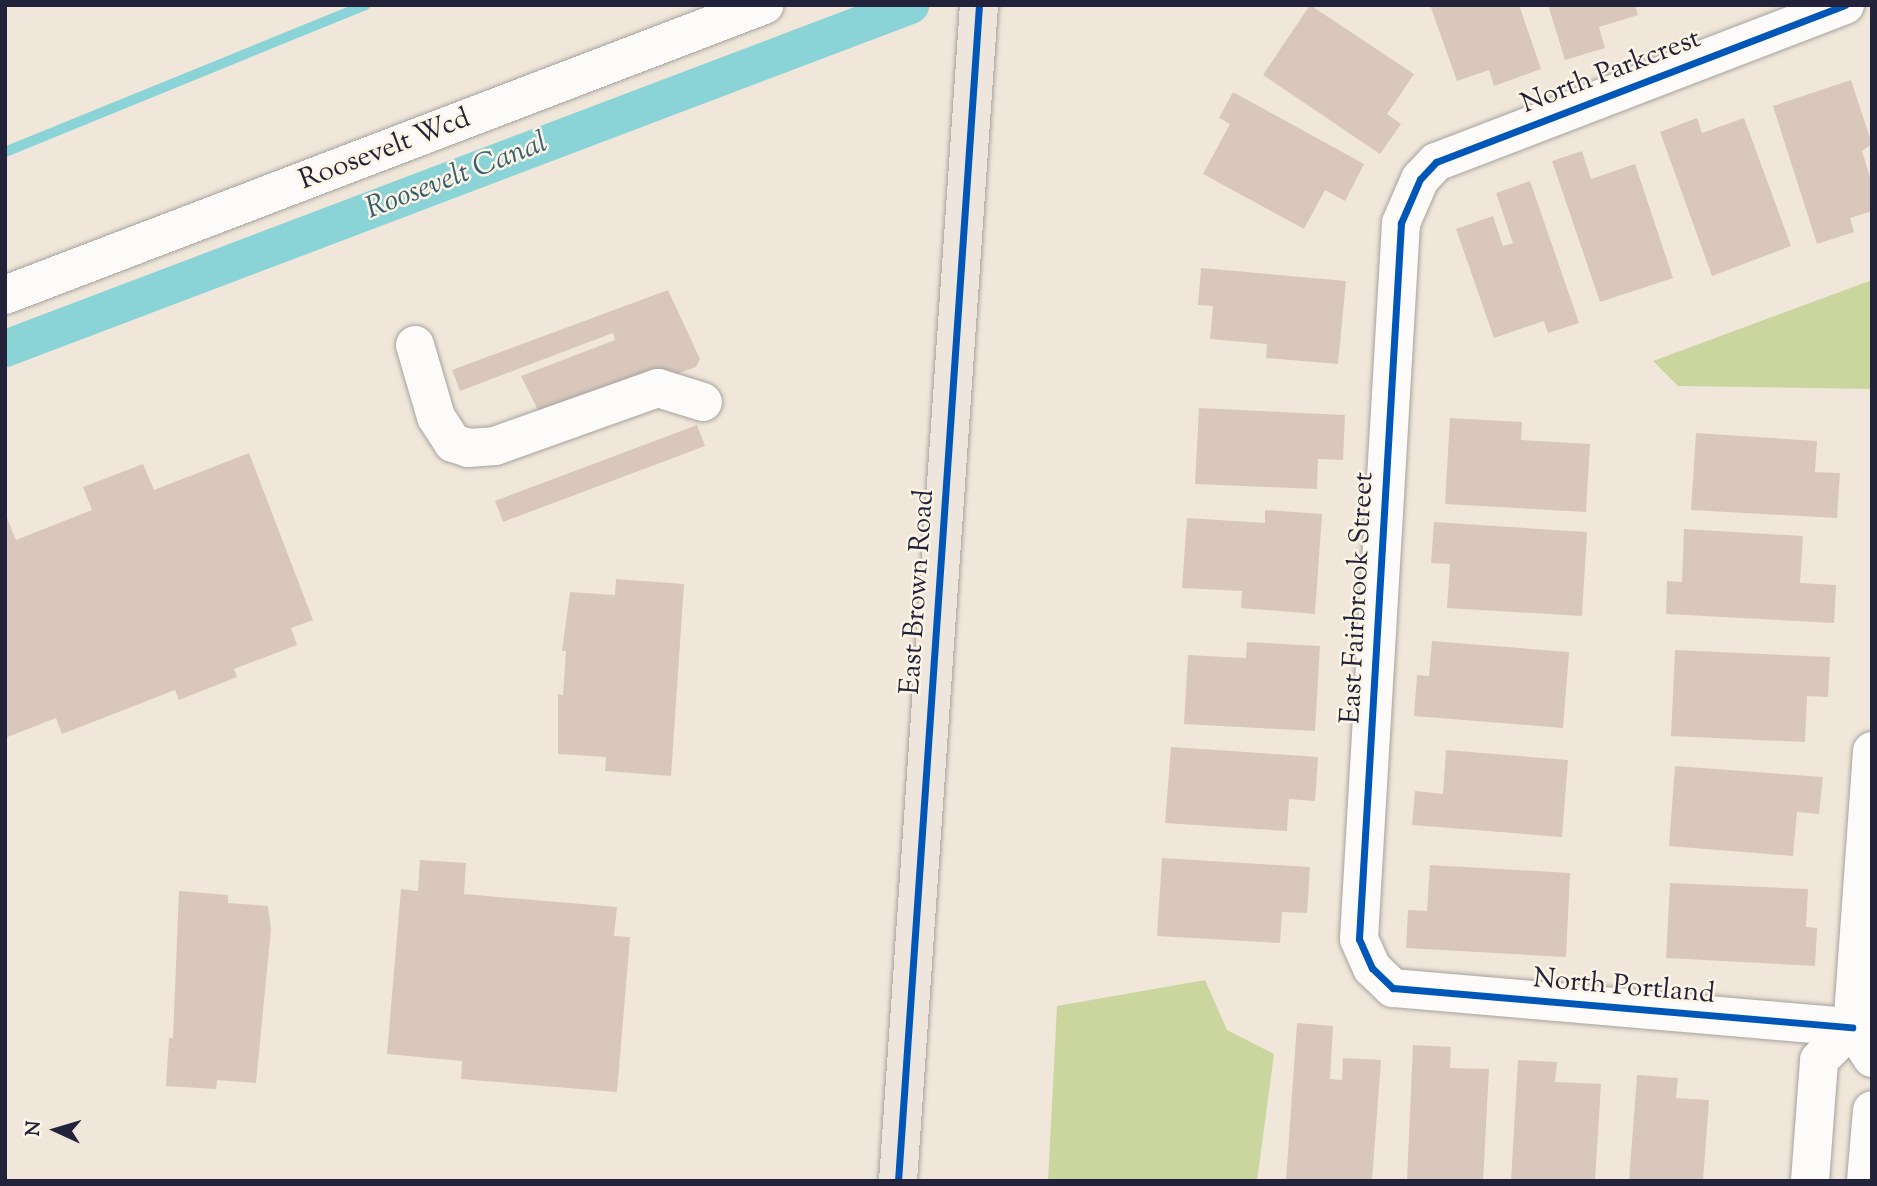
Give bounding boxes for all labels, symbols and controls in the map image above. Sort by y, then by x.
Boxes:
street label: North Parkcrest [1517,22,1705,122]
street label: Roosevelt Wcd [295,102,475,198]
water label: Roosevelt Canal [361,126,553,228]
street label: East Fairbrook Street [1335,471,1381,725]
street label: East Brown Road [894,488,942,696]
street label: North Portland [1532,962,1716,1012]
north arrow [21,1095,91,1165]
text: N [21,1120,49,1137]

